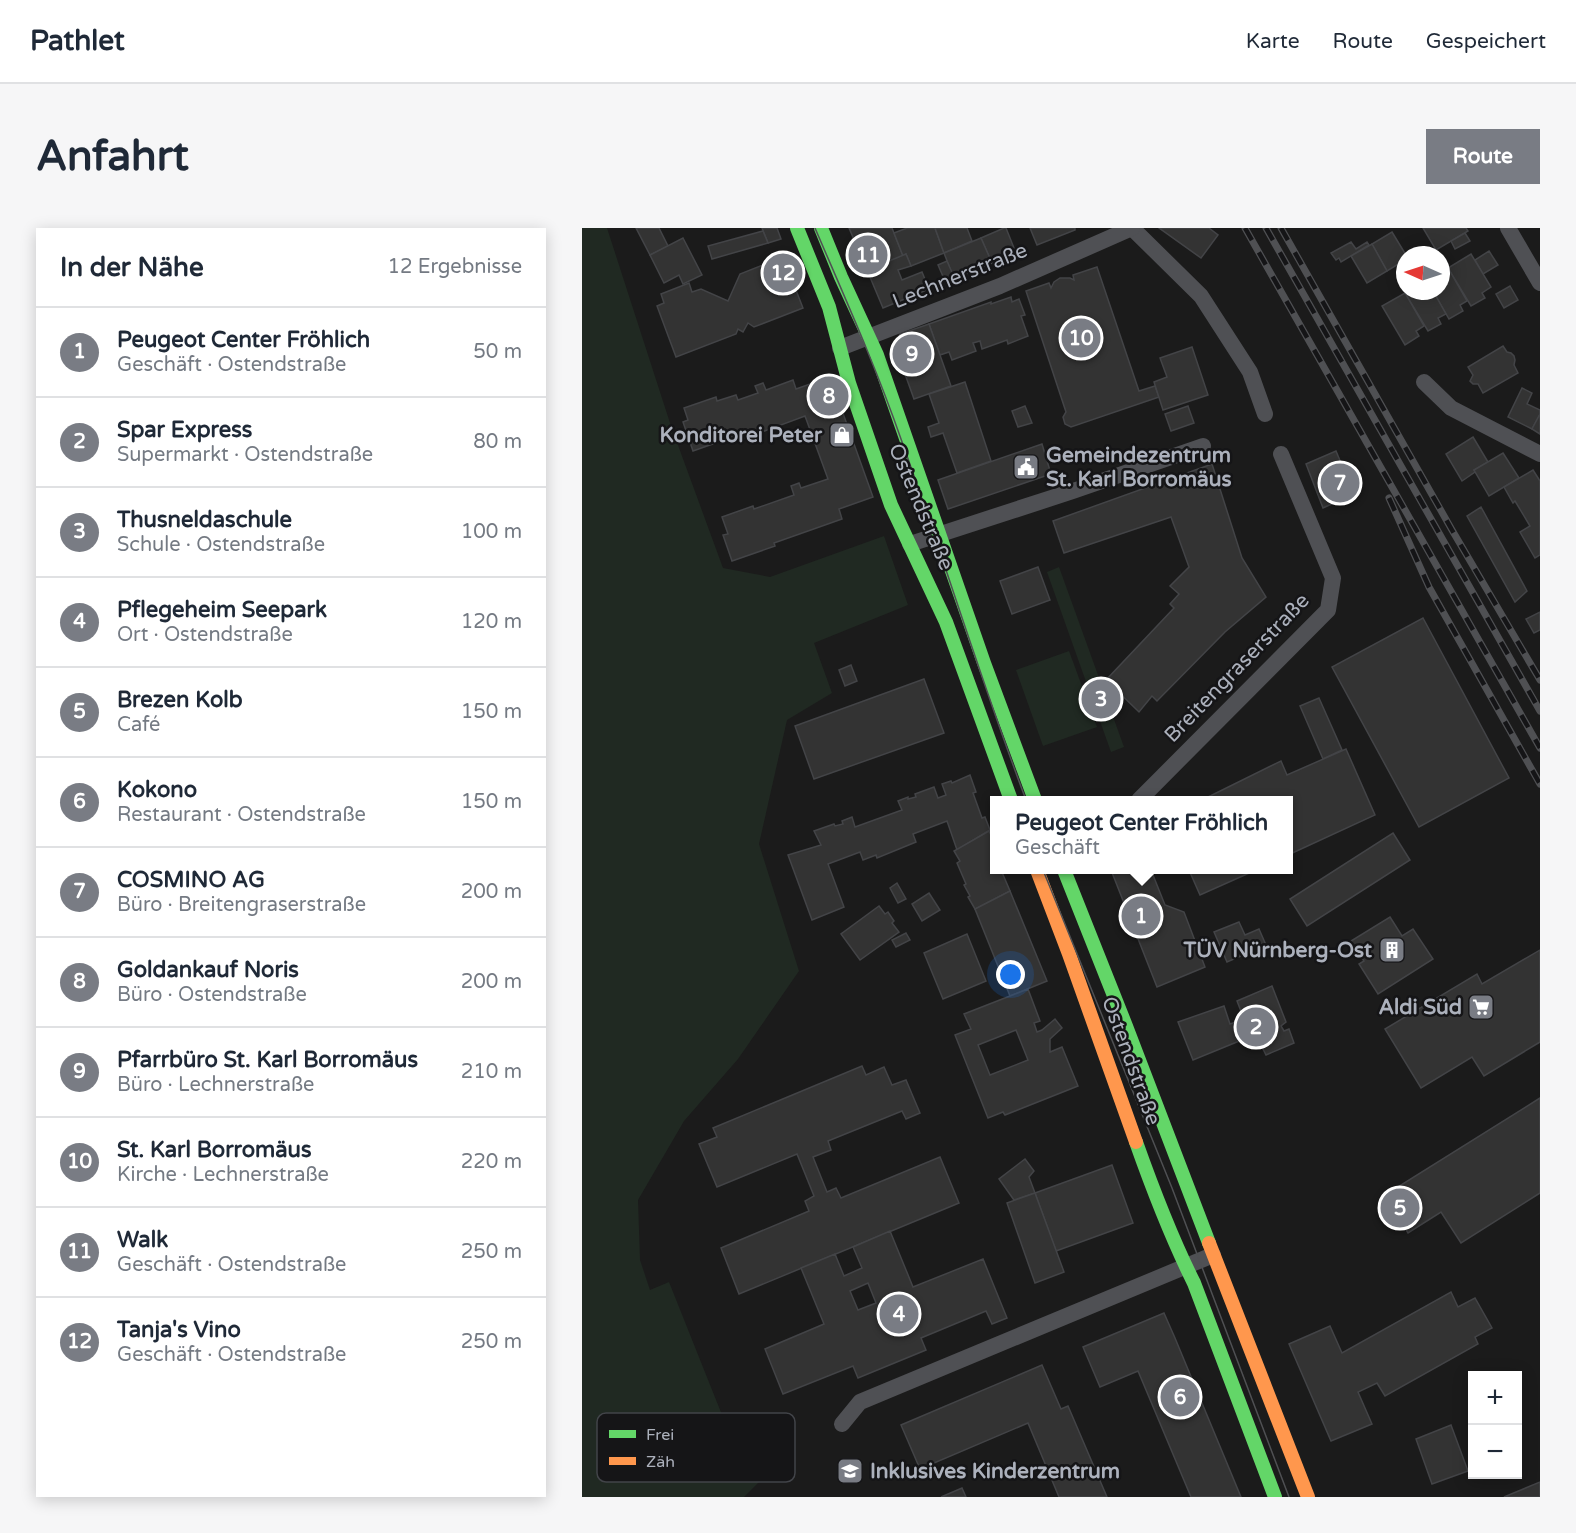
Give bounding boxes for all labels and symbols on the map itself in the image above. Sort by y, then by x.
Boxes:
pin: 11 [848,232,888,278]
street label: Lechnerstraße [889,238,1031,314]
north arrow [1396,246,1450,300]
pin: 12 [764,250,802,296]
pin: 10 [1062,316,1100,360]
pin: 9 [892,332,932,376]
pin: 8 [810,374,848,418]
shop icon: Konditorei Peter [827,420,857,450]
place label: Konditorei Peter [659,423,823,448]
street label: Ostendstraße [883,440,959,574]
place label: Gemeindezentrum St. Karl Borromäus [1046,443,1232,492]
public building icon: Gemeindezentrum St. Karl Borromäus [1011,452,1041,482]
pin: 7 [1320,460,1359,506]
street label: Breitengraserstraße [1159,588,1315,748]
pin: 3 [1082,676,1120,722]
pin: 1 [1122,894,1160,938]
building icon: TÜV Nürnberg-Ost [1377,935,1407,965]
place label: TÜV Nürnberg-Ost [1182,938,1372,963]
your location [996,960,1025,989]
supermarket icon: Aldi Süd [1466,992,1496,1022]
street label: Ostendstraße [1096,993,1166,1129]
place label: Aldi Süd [1379,995,1462,1020]
pin: 2 [1236,1004,1276,1050]
pin: 5 [1380,1186,1420,1230]
pin: 4 [880,1292,918,1336]
pin: 6 [1160,1374,1200,1420]
legend [597,1413,795,1482]
text: Frei [646,1425,674,1445]
text: Zäh [646,1452,675,1472]
school or university icon: Inklusives Kinderzentrum [835,1456,865,1486]
place label: Inklusives Kinderzentrum [870,1459,1120,1484]

